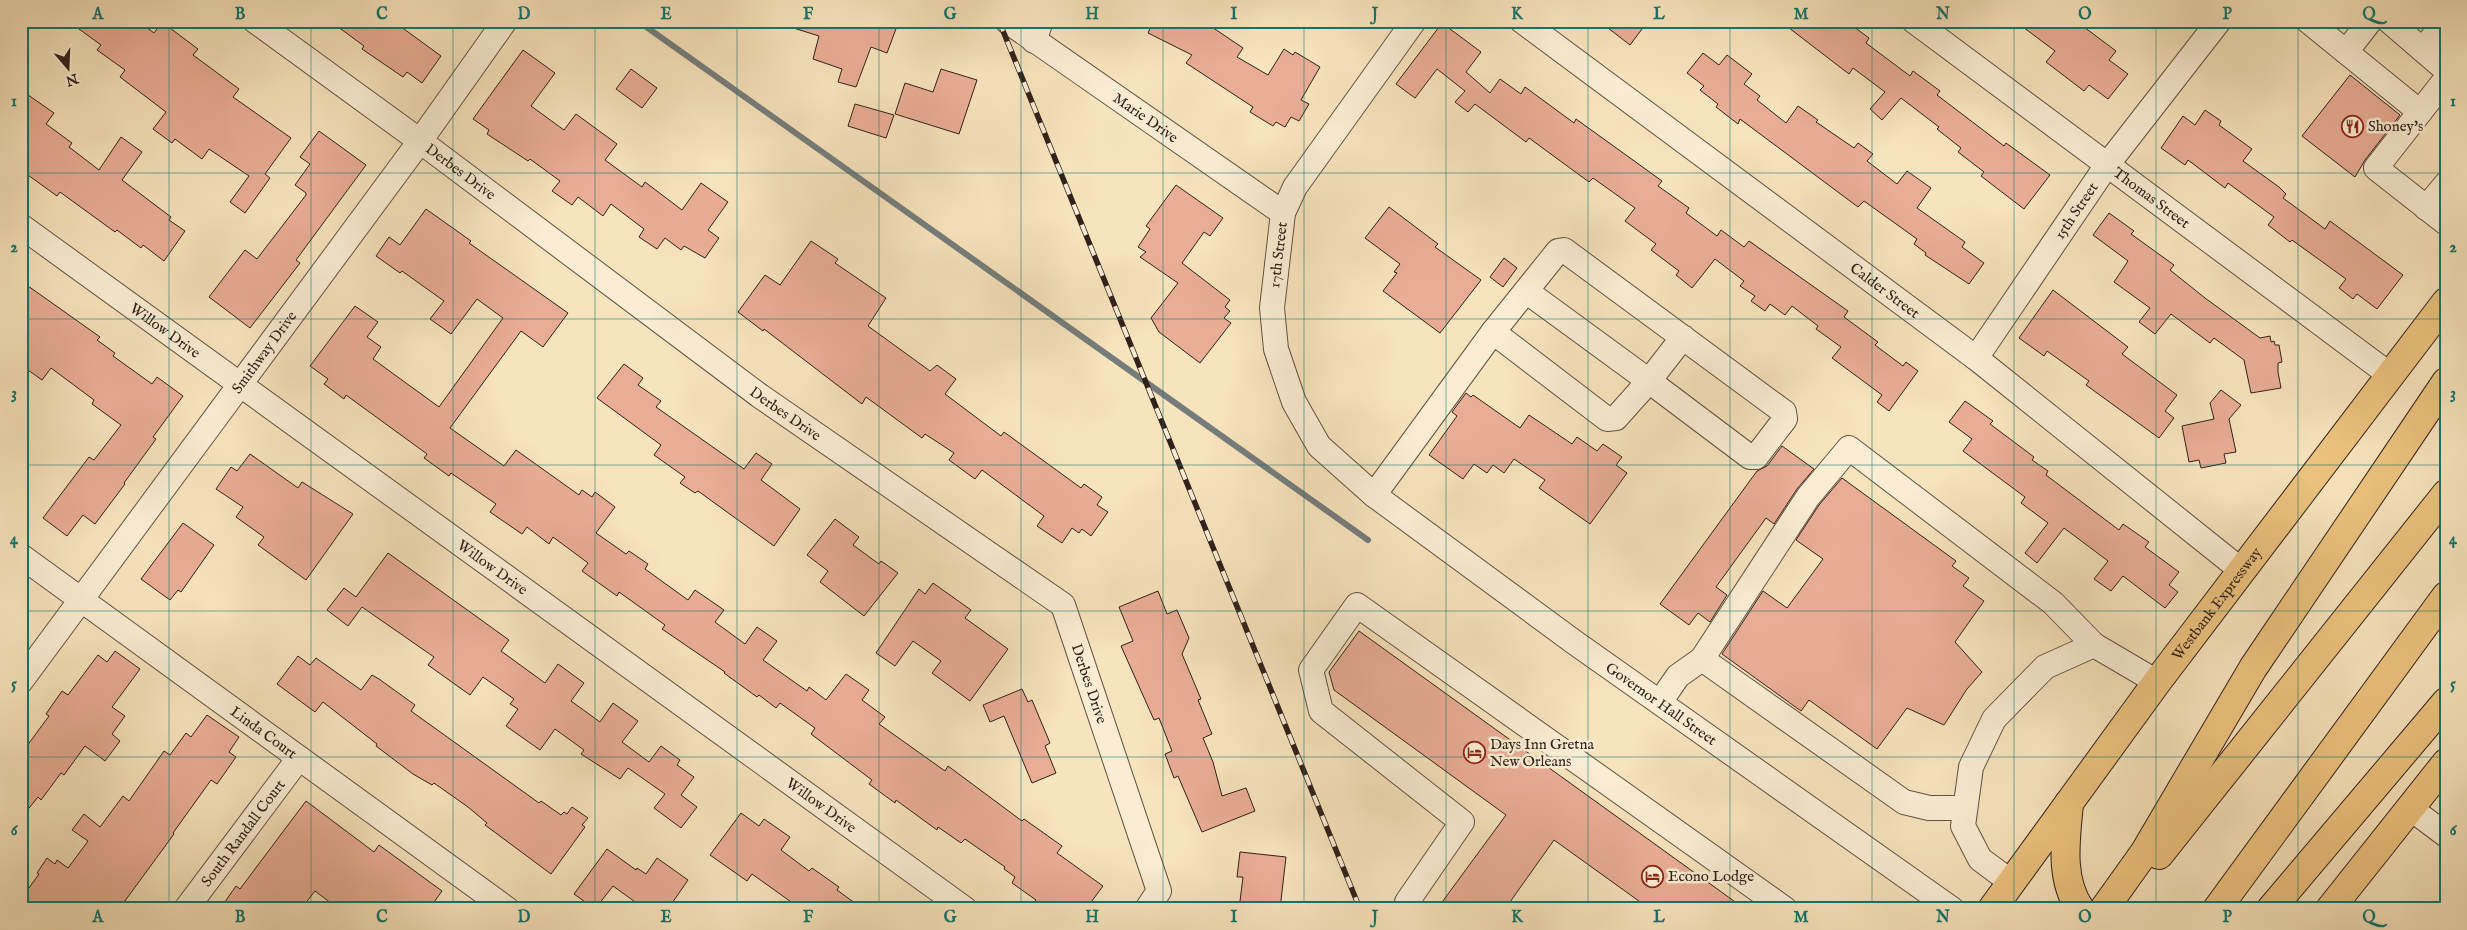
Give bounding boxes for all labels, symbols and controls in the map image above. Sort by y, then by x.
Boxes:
text: A [92,5,105,25]
text: B [235,5,246,25]
text: C [376,5,388,25]
text: D [518,5,531,25]
text: E [660,5,672,25]
text: F [803,5,814,25]
text: G [944,5,957,25]
text: H [1085,5,1099,25]
text: I [1231,5,1238,25]
text: J [1370,5,1379,25]
text: K [1511,5,1524,25]
text: L [1653,5,1665,25]
text: M [1793,5,1809,25]
text: N [1935,5,1950,25]
text: O [2078,5,2092,25]
text: P [2222,5,2232,25]
text: Q [2362,5,2387,25]
north arrow [42,42,92,92]
text: N [63,69,82,90]
street label: Marie Drive [1109,89,1182,147]
text: 1 [11,92,17,112]
text: 1 [2450,92,2456,112]
restaurant icon: Shoney's [2340,114,2364,138]
place label: Shoney's [2368,117,2423,136]
street label: Derbes Drive [422,140,499,205]
street label: Thomas Street [2109,163,2193,233]
street label: 15th Street [2050,179,2102,243]
street label: 17th Street [1265,221,1292,289]
text: 2 [10,238,18,258]
text: 2 [2449,238,2457,258]
street label: Calder Street [1846,259,1923,323]
street label: Willow Drive [126,299,204,363]
street label: Smithway Drive [228,307,301,397]
street label: Derbes Drive [746,383,825,445]
text: 3 [11,384,17,404]
text: 3 [2450,384,2456,404]
text: 4 [10,530,19,550]
text: 4 [2449,530,2458,550]
street label: Willow Drive [453,536,531,600]
street label: Westbank Expressway [2168,543,2266,664]
street label: Derbes Drive [1067,641,1111,726]
street label: Governor Hall Street [1602,658,1720,750]
text: 5 [11,675,17,695]
text: 5 [2450,675,2456,695]
street label: Linda Court [226,702,300,763]
place label: Days Inn Gretna New Orleans [1490,735,1594,771]
hotel icon: Days Inn Gretna New Orleans [1462,741,1486,765]
street label: Willow Drive [782,774,860,837]
street label: South Randall Court [197,776,290,891]
text: 6 [11,821,19,841]
text: 6 [2450,821,2458,841]
hotel icon: Econo Lodge [1640,864,1664,888]
place label: Econo Lodge [1668,867,1754,886]
text: A [92,908,105,928]
text: B [235,908,246,928]
text: C [376,908,388,928]
text: D [518,908,531,928]
text: E [660,908,672,928]
text: F [803,908,814,928]
text: G [944,908,957,928]
text: H [1085,908,1099,928]
text: I [1231,908,1238,928]
text: J [1370,908,1379,928]
text: K [1511,908,1524,928]
text: L [1653,908,1665,928]
text: M [1793,908,1809,928]
text: N [1935,908,1950,928]
text: O [2078,908,2092,928]
text: P [2222,908,2232,928]
text: Q [2362,908,2387,928]

